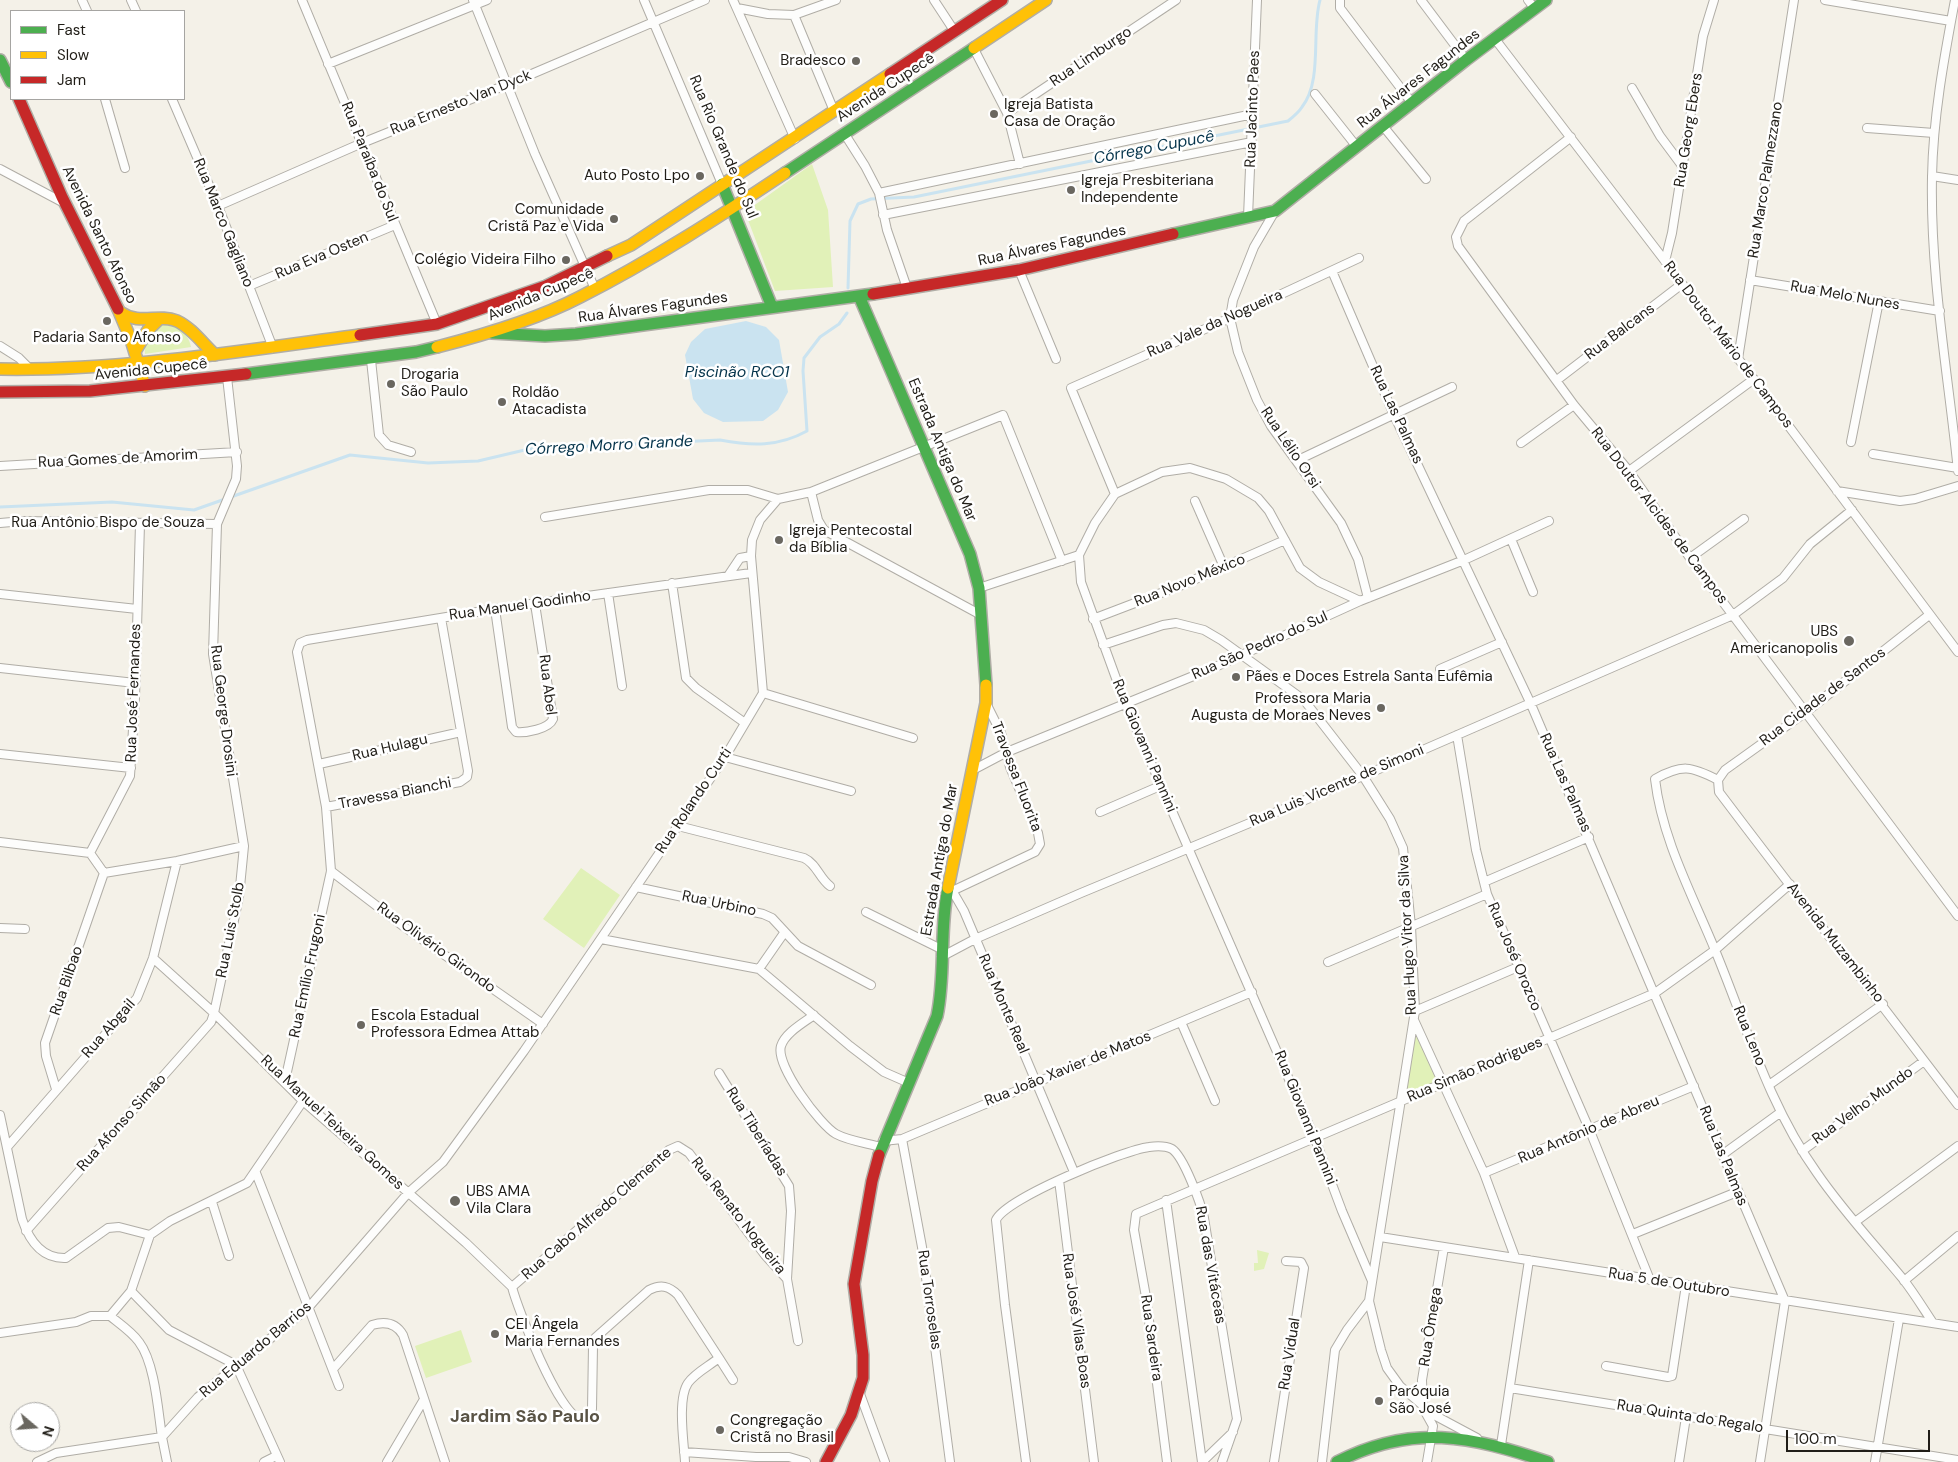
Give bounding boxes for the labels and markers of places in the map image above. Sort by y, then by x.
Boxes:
place label: Bradesco [780,52,846,70]
marker: Bradesco [850,55,862,67]
place label: Igreja Batista Casa de Oração [1004,96,1115,131]
marker: Igreja Batista Casa de Oração [988,108,1000,120]
place label: Auto Posto Lpo [584,167,690,185]
marker: Auto Posto Lpo [694,170,706,182]
place label: Igreja Presbiteriana Independente [1081,172,1214,207]
marker: Igreja Presbiteriana Independente [1065,184,1077,196]
place label: Comunidade Cristã Paz e Vida [488,201,604,236]
marker: Comunidade Cristã Paz e Vida [608,213,620,225]
place label: Colégio Videira Filho [414,251,556,269]
marker: Colégio Videira Filho [560,254,572,266]
marker: Padaria Santo Afonso [101,315,113,327]
place label: Padaria Santo Afonso [33,329,181,347]
place label: Drogaria São Paulo [401,366,468,401]
marker: Drogaria São Paulo [385,378,397,390]
place label: Roldão Atacadista [512,384,586,419]
marker: Roldão Atacadista [496,396,508,408]
place label: Igreja Pentecostal da Bíblia [789,522,912,557]
marker: Igreja Pentecostal da Bíblia [773,534,785,546]
place label: UBS Americanopolis [1730,623,1838,658]
marker: UBS Americanopolis [1842,634,1856,648]
place label: Pães e Doces Estrela Santa Eufêmia [1246,668,1493,686]
marker: Pães e Doces Estrela Santa Eufêmia [1230,671,1242,683]
place label: Professora Maria Augusta de Moraes Neves [1191,690,1371,725]
marker: Professora Maria Augusta de Moraes Neves [1375,702,1387,714]
place label: Escola Estadual Professora Edmea Attab [371,1007,539,1042]
marker: Escola Estadual Professora Edmea Attab [355,1019,367,1031]
place label: UBS AMA Vila Clara [466,1183,531,1218]
marker: UBS AMA Vila Clara [448,1194,462,1208]
place label: CEI Ângela Maria Fernandes [505,1316,620,1351]
marker: CEI Ângela Maria Fernandes [489,1328,501,1340]
place label: Paróquia São José [1389,1383,1451,1418]
marker: Paróquia São José [1373,1395,1385,1407]
place label: Congregação Cristã no Brasil [730,1412,834,1447]
marker: Congregação Cristã no Brasil [714,1424,726,1436]

